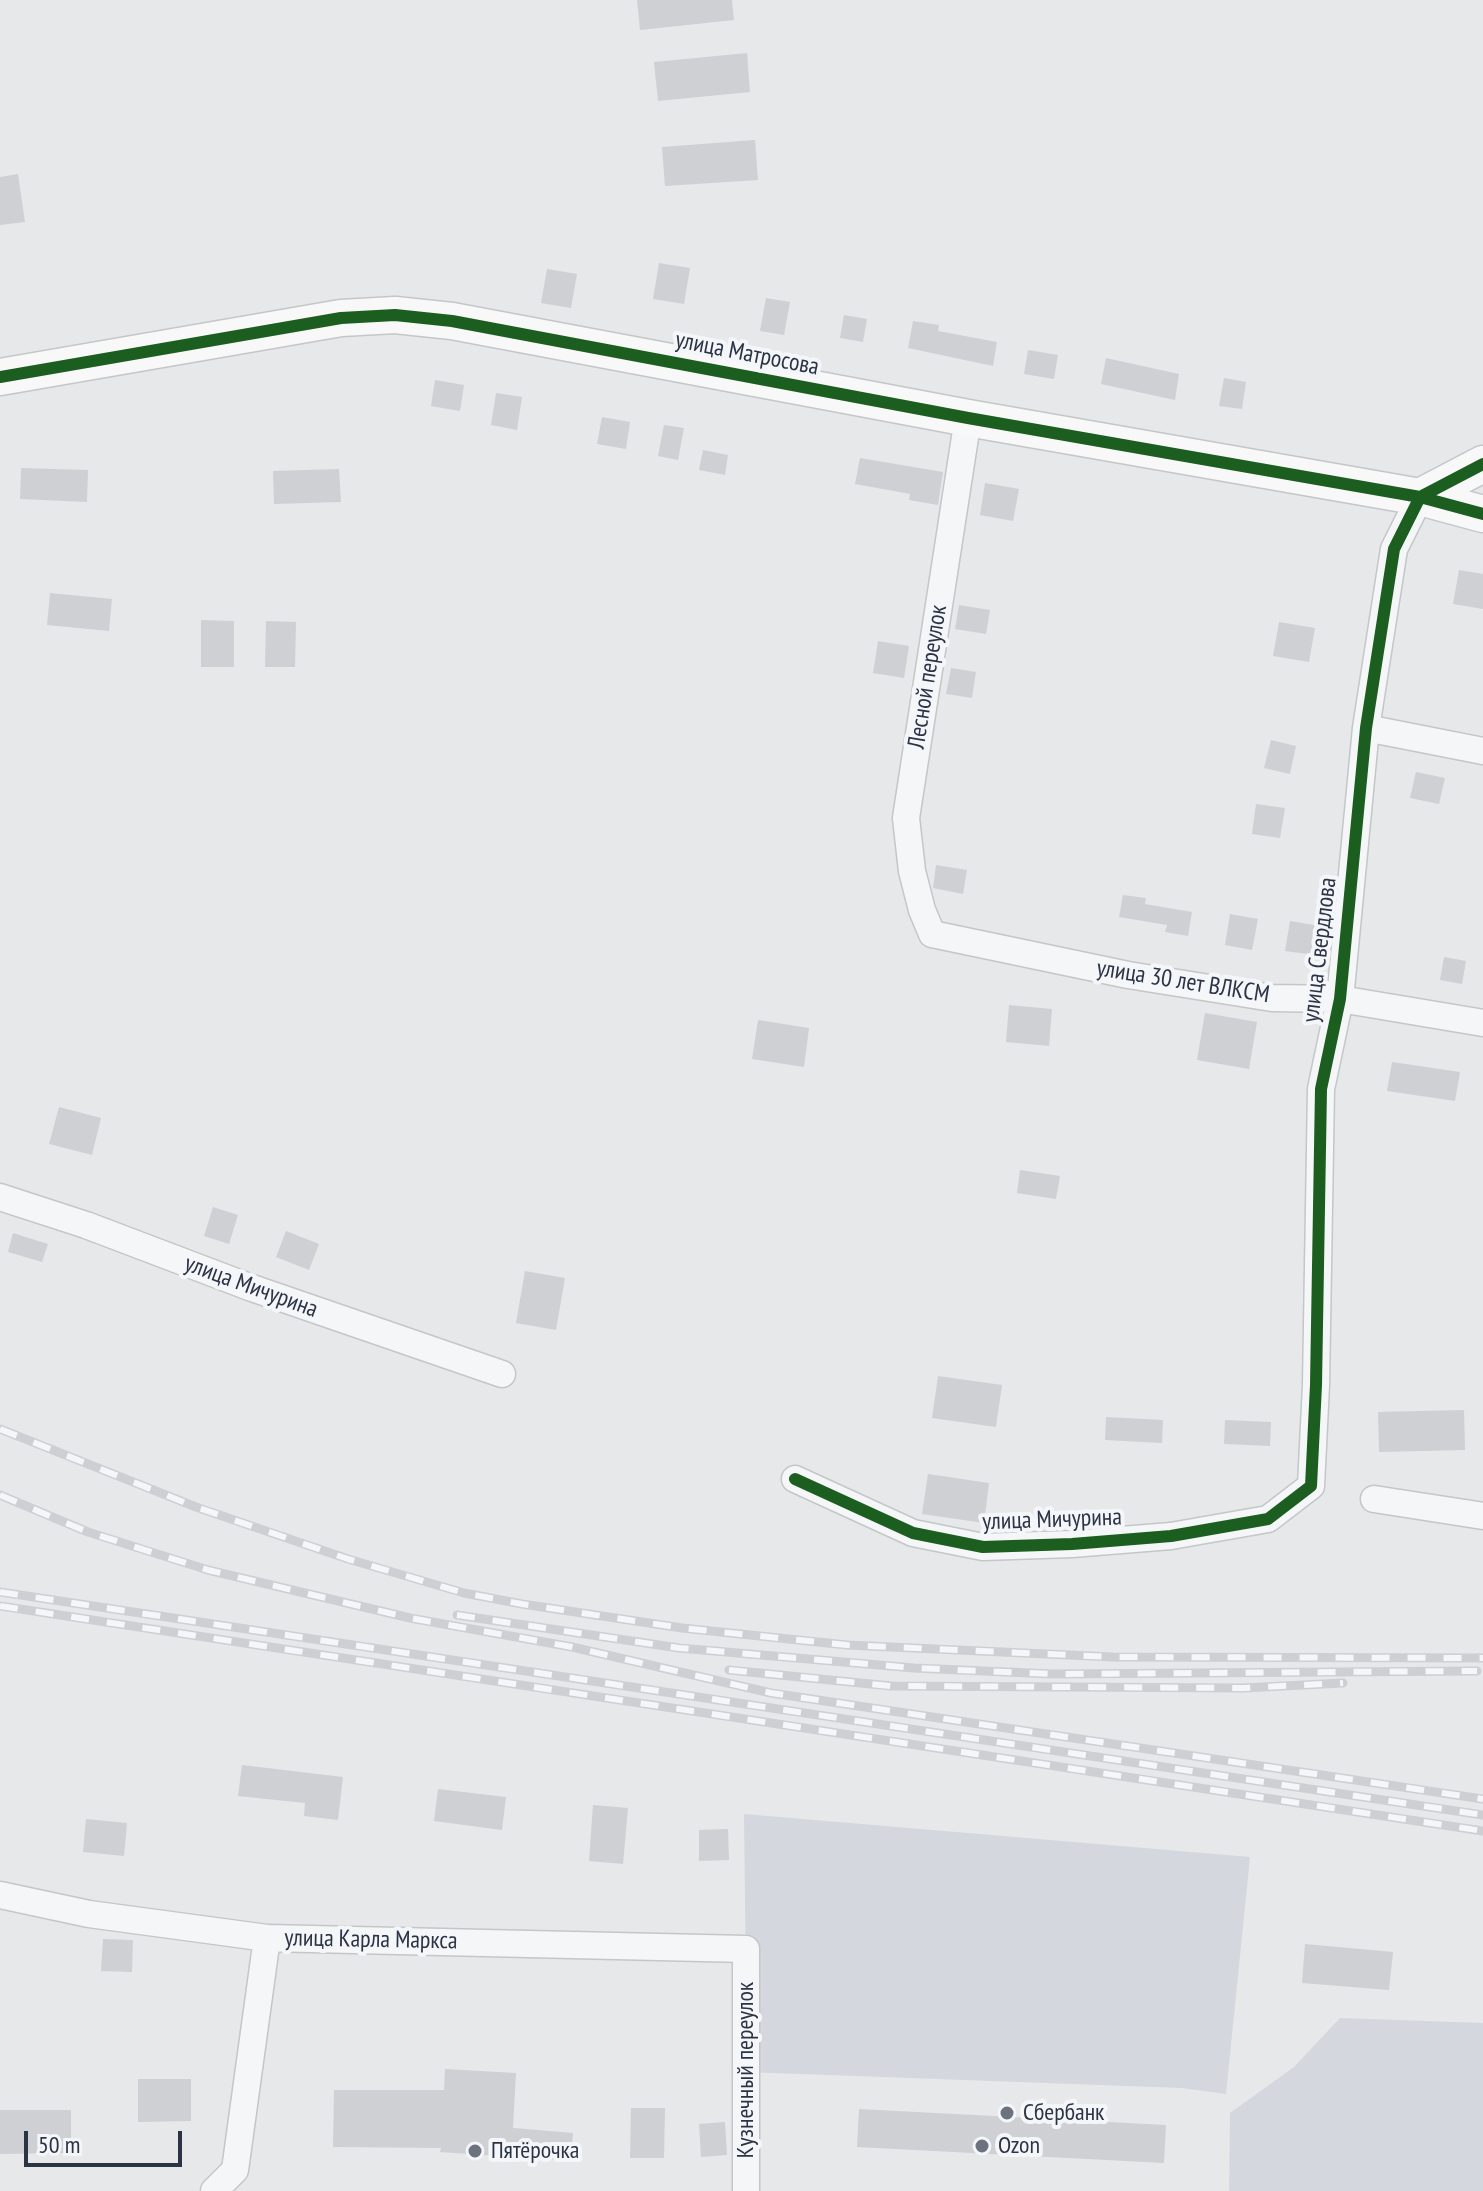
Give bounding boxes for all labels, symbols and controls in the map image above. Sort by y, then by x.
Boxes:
street label: улица Матросова [673,326,821,382]
street label: Лесной переулок [902,603,954,751]
street label: улица Свердлова [1297,876,1343,1024]
street label: улица 30 лет ВЛКСМ [1095,954,1271,1010]
street label: улица Мичурина [180,1250,322,1324]
street label: улица Мичурина [982,1503,1122,1537]
street label: улица Карла Маркса [284,1924,458,1956]
street label: Кузнечный переулок [732,1982,760,2158]
place label: Сбербанк [1023,2099,1104,2127]
marker: Сбербанк [998,2104,1016,2122]
scale bar [28,2115,186,2165]
text: 50 m [38,2129,80,2160]
place label: Ozon [998,2132,1040,2160]
place label: Пятёрочка [491,2137,579,2165]
marker: Ozon [973,2137,991,2155]
marker: Пятёрочка [466,2142,484,2160]

